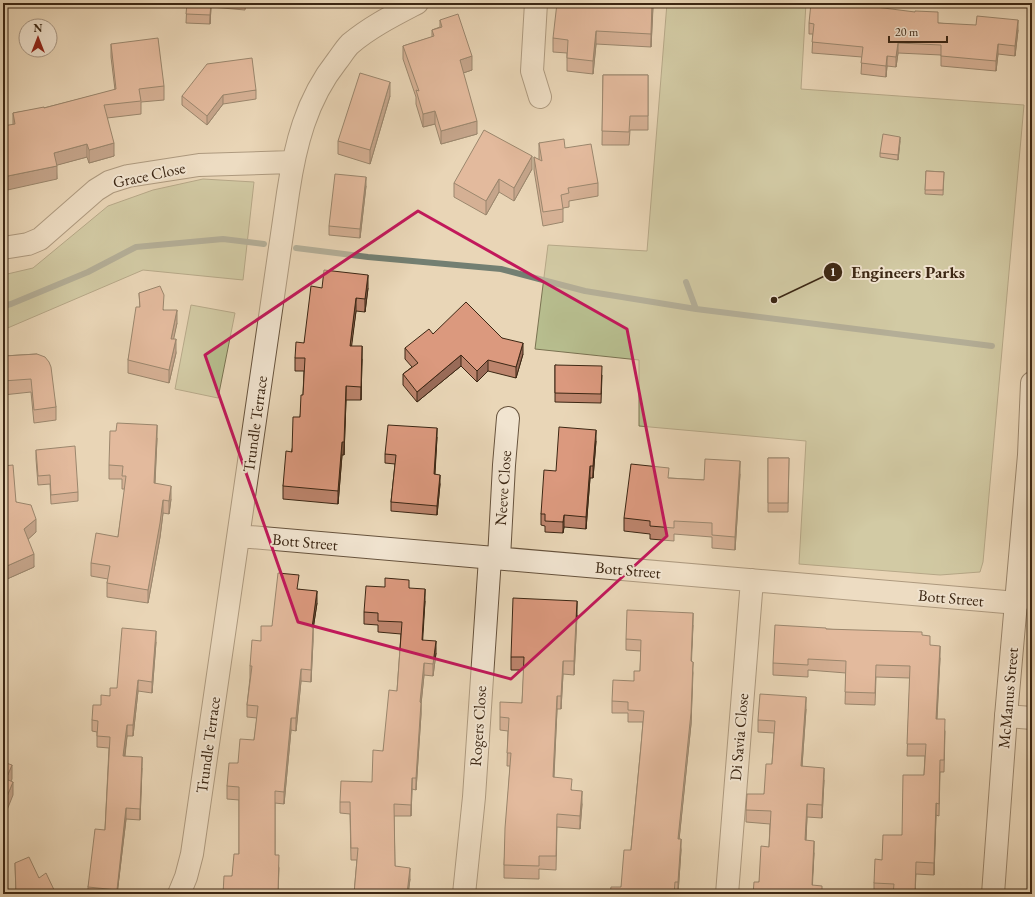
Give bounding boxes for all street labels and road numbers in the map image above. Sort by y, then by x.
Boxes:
street label: Grace Close [111,157,187,193]
street label: Trundle Terrace [238,374,272,474]
street label: Neeve Close [490,450,516,526]
street label: Bott Street [271,529,339,555]
street label: Bott Street [594,557,662,583]
street label: Bott Street [917,585,985,611]
street label: McManus Street [993,647,1023,749]
street label: Rogers Close [465,685,491,767]
street label: Di Savia Close [725,692,753,782]
street label: Trundle Terrace [191,695,225,795]

